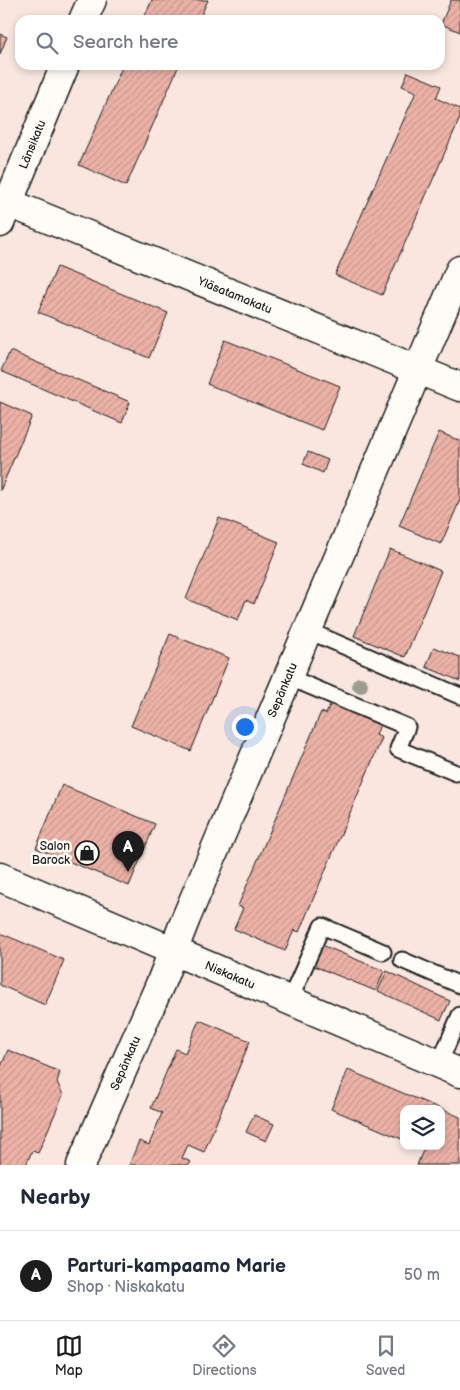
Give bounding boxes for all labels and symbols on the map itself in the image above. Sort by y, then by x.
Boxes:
street label: Länsikatu [16,118,50,171]
street label: Yläsatamakatu [194,273,274,317]
street label: Sepänkatu [265,661,301,720]
your location [232,714,258,740]
pin: A [112,831,144,872]
place label: Salon Barock [32,839,70,868]
shop icon: Salon Barock [74,840,100,866]
street label: Niskakatu [202,958,257,993]
street label: Sepänkatu [107,1034,144,1093]

